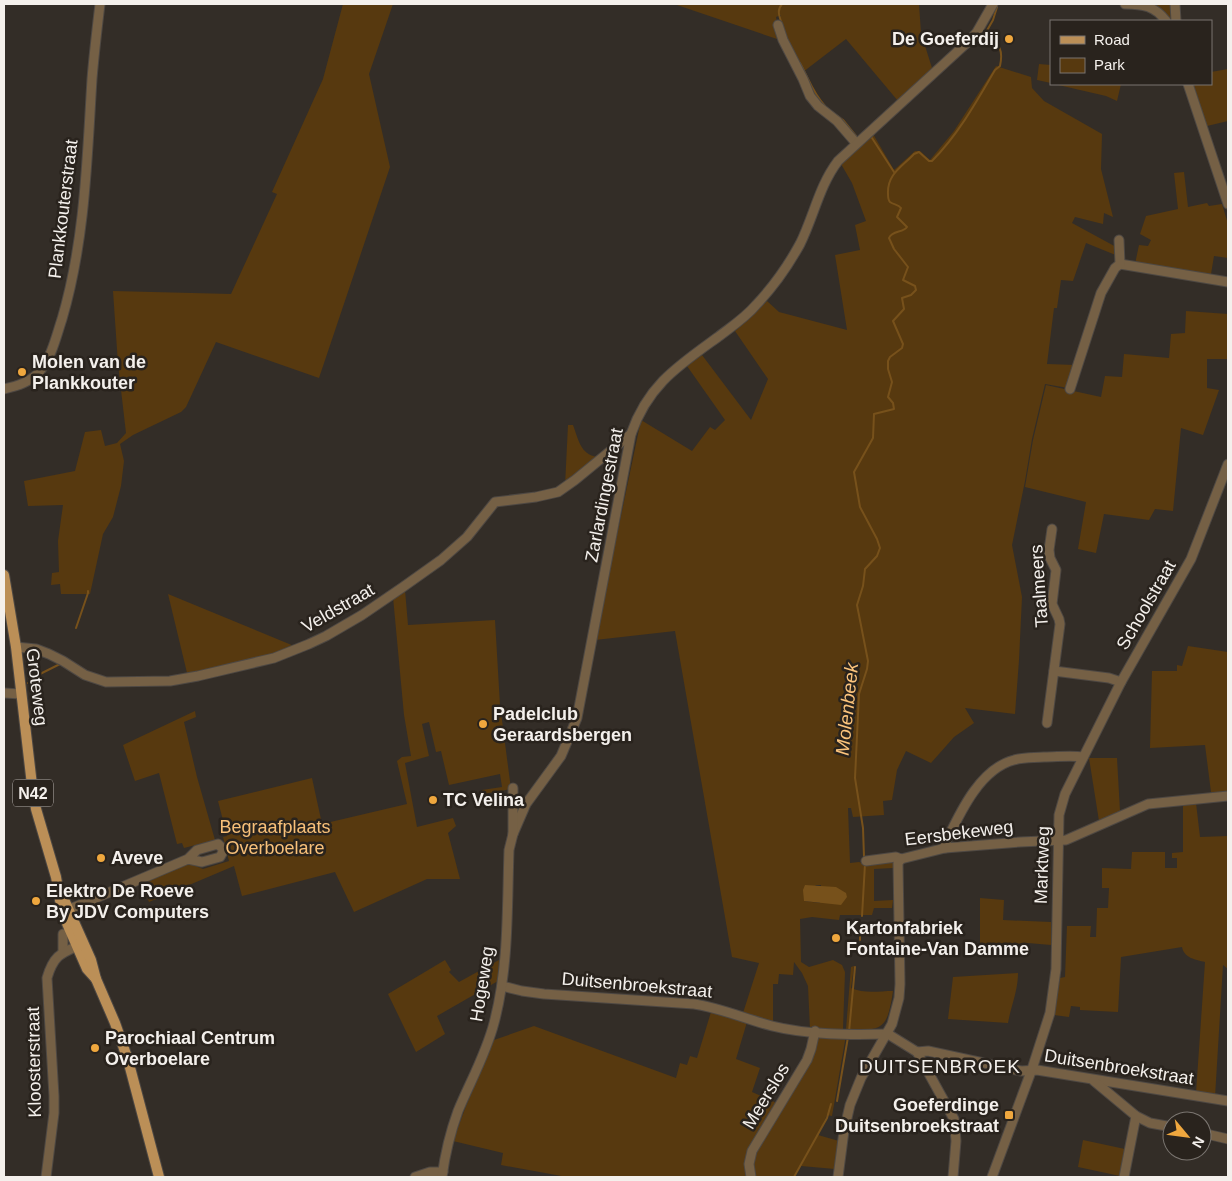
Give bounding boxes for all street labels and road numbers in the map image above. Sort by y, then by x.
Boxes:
street label: Plankkouterstraat [45,138,81,280]
street label: Zarlardingestraat [581,426,627,564]
street label: Taalmeers [1026,544,1052,628]
street label: Schoolstraat [1112,557,1180,653]
street label: Veldstraat [298,579,378,637]
street label: Groteweg [22,647,52,727]
road number: N42 [13,780,53,806]
street label: Eersbekeweg [904,816,1014,850]
street label: Marktweg [1031,826,1053,904]
street label: Hogeweg [466,945,498,1023]
street label: Duitsenbroekstraat [561,968,713,1002]
street label: Kloosterstraat [23,1006,45,1118]
street label: Duitsenbroekstraat [1043,1045,1195,1089]
street label: Meerslos [739,1060,793,1132]

